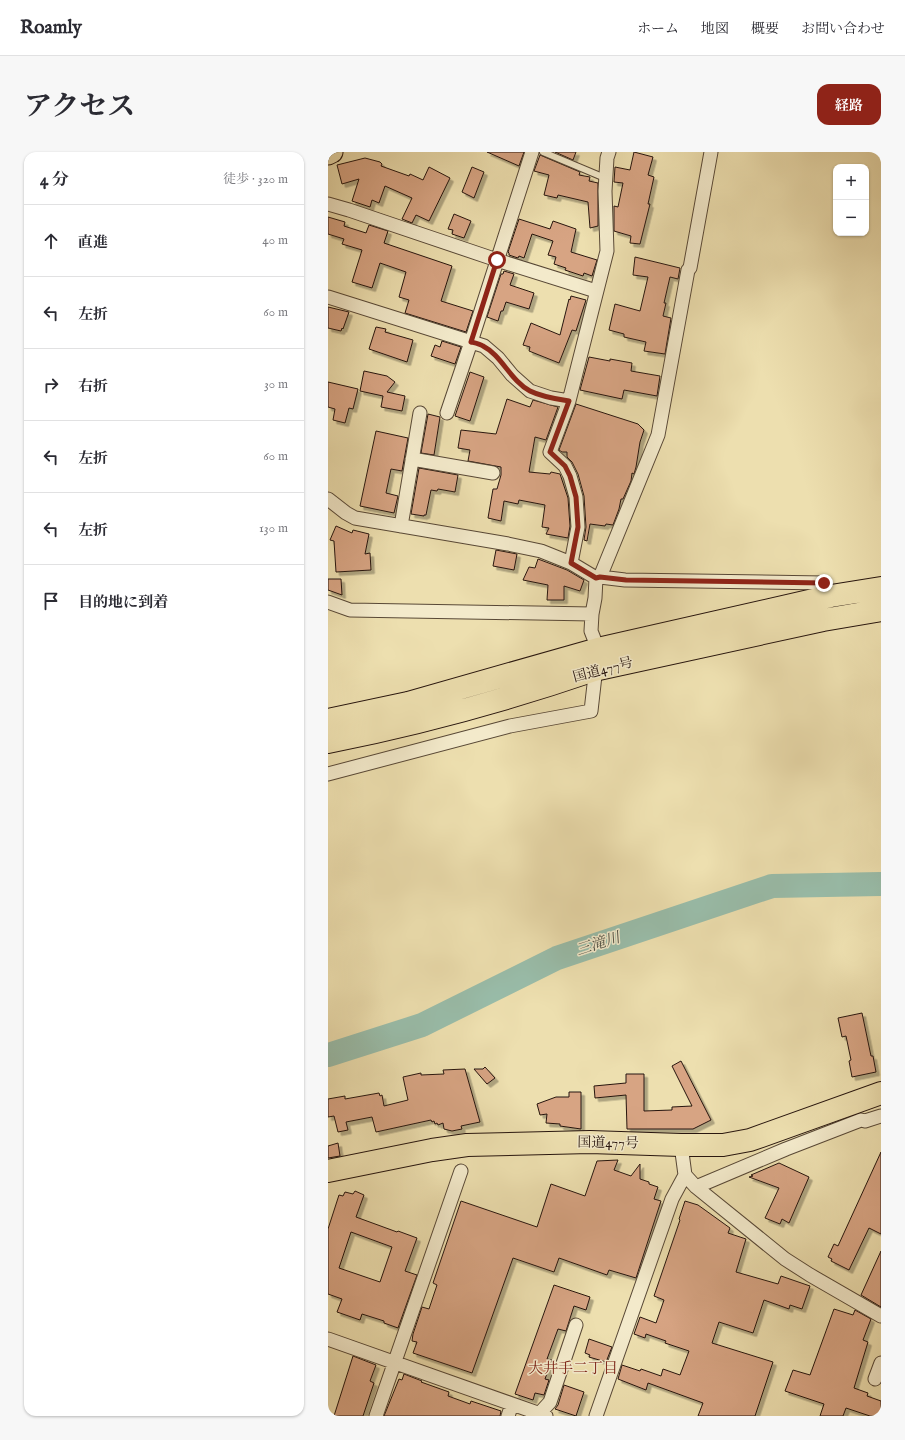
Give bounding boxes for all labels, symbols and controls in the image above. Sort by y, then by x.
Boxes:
text: Roamly [20,16,82,40]
text: ホーム [637,20,679,38]
text: 地図 [701,20,729,38]
text: 概要 [751,20,779,38]
text: お問い合わせ [801,20,885,38]
button: 経路 [817,84,881,125]
text: アクセス [24,90,135,125]
map controls [833,164,869,236]
button: + [833,164,869,200]
text: 4 分 [40,170,69,191]
text: 徒歩 · 320 m [223,171,288,188]
button: − [833,200,869,236]
icon: ahead [40,230,62,252]
text: 40 m [262,232,288,249]
text: 直進 [78,233,108,252]
route start [488,251,506,269]
icon: left [40,302,62,324]
text: 60 m [263,304,288,321]
text: 左折 [78,305,108,324]
icon: right [40,374,62,396]
text: 30 m [264,376,288,393]
text: 右折 [78,377,108,396]
icon: left [40,446,62,468]
text: 60 m [263,448,288,465]
text: 左折 [78,449,108,468]
icon: left [40,518,62,540]
text: 130 m [259,520,288,537]
text: 左折 [78,521,108,540]
route end [815,574,833,592]
icon: arrive [40,590,62,612]
text: 目的地に到着 [78,593,168,612]
street label: 国道477号 [571,653,635,687]
water label: 三滝川 [574,927,624,960]
street label: 国道477号 [577,1133,639,1153]
district label: 大井手二丁目 [528,1359,618,1378]

